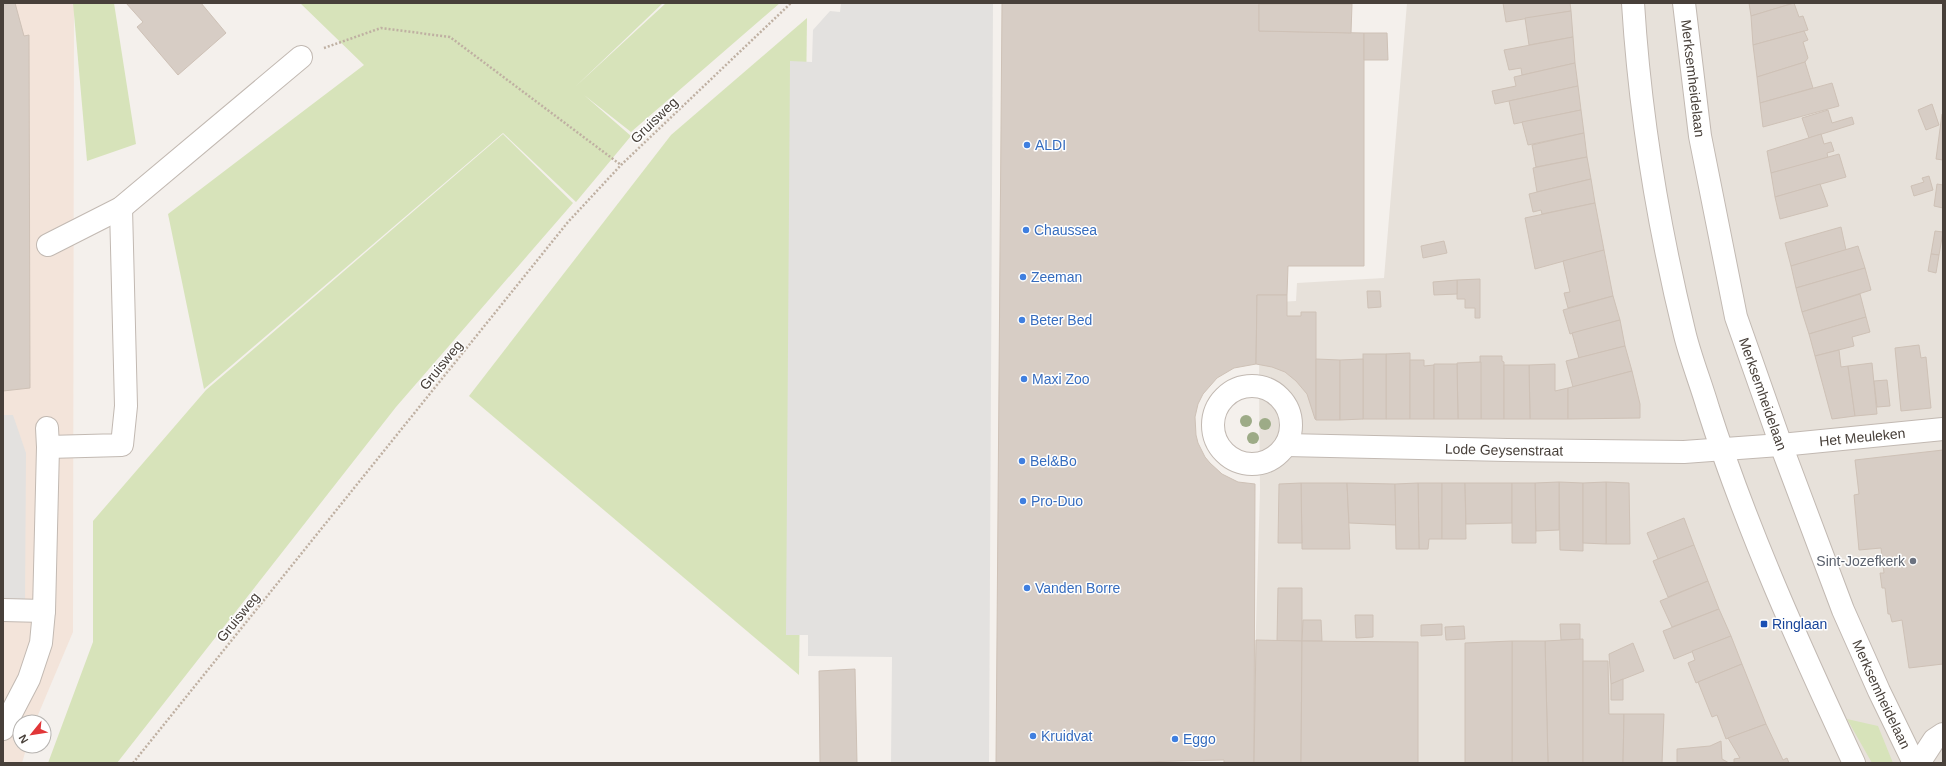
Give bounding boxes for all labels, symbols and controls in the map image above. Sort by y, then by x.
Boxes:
street label: Merksemheidelaan [1678,19,1708,138]
street label: Gruisweg [627,94,681,146]
place label: ALDI [1035,137,1066,153]
marker: ALDI [1022,140,1032,150]
place label: Chaussea [1034,222,1097,238]
marker: Chaussea [1021,225,1031,235]
place label: Zeeman [1031,269,1082,285]
marker: Zeeman [1018,272,1028,282]
place label: Beter Bed [1030,312,1092,328]
marker: Beter Bed [1017,315,1027,325]
street label: Merksemheidelaan [1736,335,1790,453]
street label: Gruisweg [416,337,466,393]
place label: Maxi Zoo [1032,371,1090,387]
marker: Maxi Zoo [1019,374,1029,384]
street label: Het Meuleken [1818,425,1906,449]
street label: Lode Geysenstraat [1445,441,1563,459]
place label: Bel&Bo [1030,453,1077,469]
marker: Bel&Bo [1017,456,1027,466]
place label: Pro-Duo [1031,493,1083,509]
marker: Pro-Duo [1018,496,1028,506]
place label: Sint-Jozefkerk [1816,553,1906,569]
marker: Sint-Jozefkerk [1908,556,1918,566]
place label: Vanden Borre [1035,580,1121,596]
marker: Vanden Borre [1022,583,1032,593]
street label: Gruisweg [213,589,263,645]
place label: Ringlaan [1772,616,1827,632]
marker: Ringlaan [1759,619,1769,629]
street label: Merksemheidelaan [1849,637,1914,751]
north arrow [12,714,52,754]
place label: Kruidvat [1041,728,1092,744]
marker: Kruidvat [1028,731,1038,741]
place label: Eggo [1183,731,1216,747]
text: N [16,733,31,745]
marker: Eggo [1170,734,1180,744]

